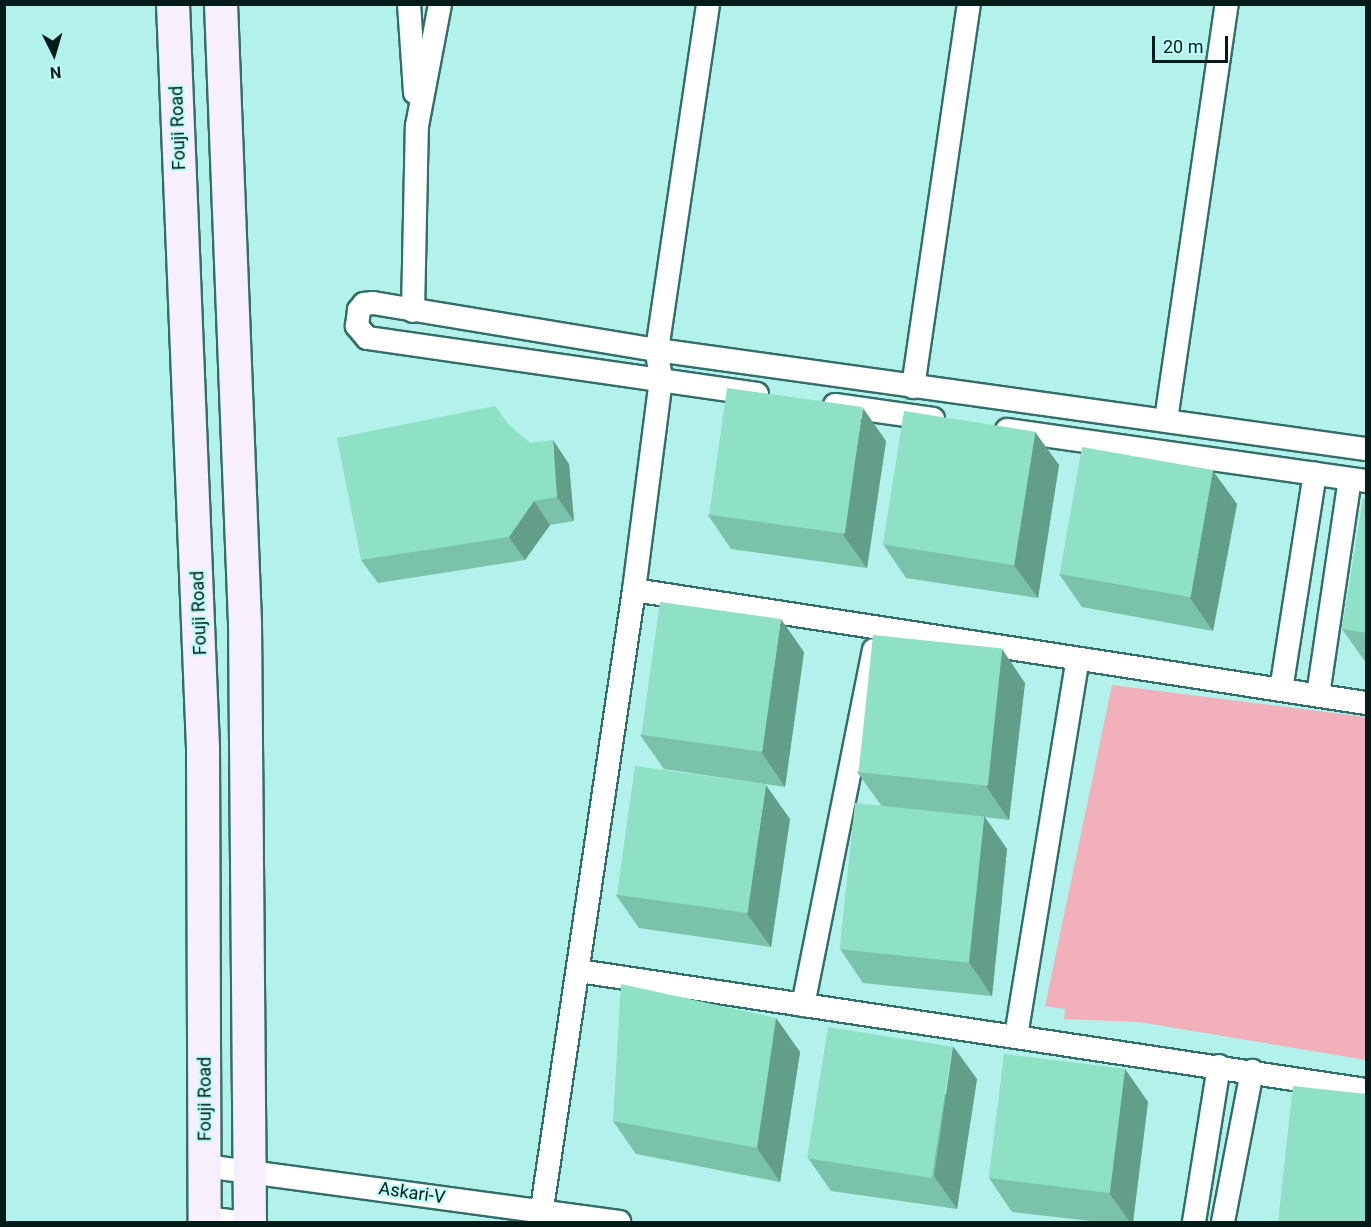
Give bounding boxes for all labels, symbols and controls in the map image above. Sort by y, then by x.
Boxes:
north arrow [24,24,84,84]
scale bar [1155,24,1232,62]
text: 20 m [1163,36,1203,57]
text: N [49,62,62,82]
street label: Fouji Road [166,85,190,171]
street label: Fouji Road [187,570,211,656]
street label: Fouji Road [194,1057,216,1141]
street label: Askari-V [377,1178,447,1208]

